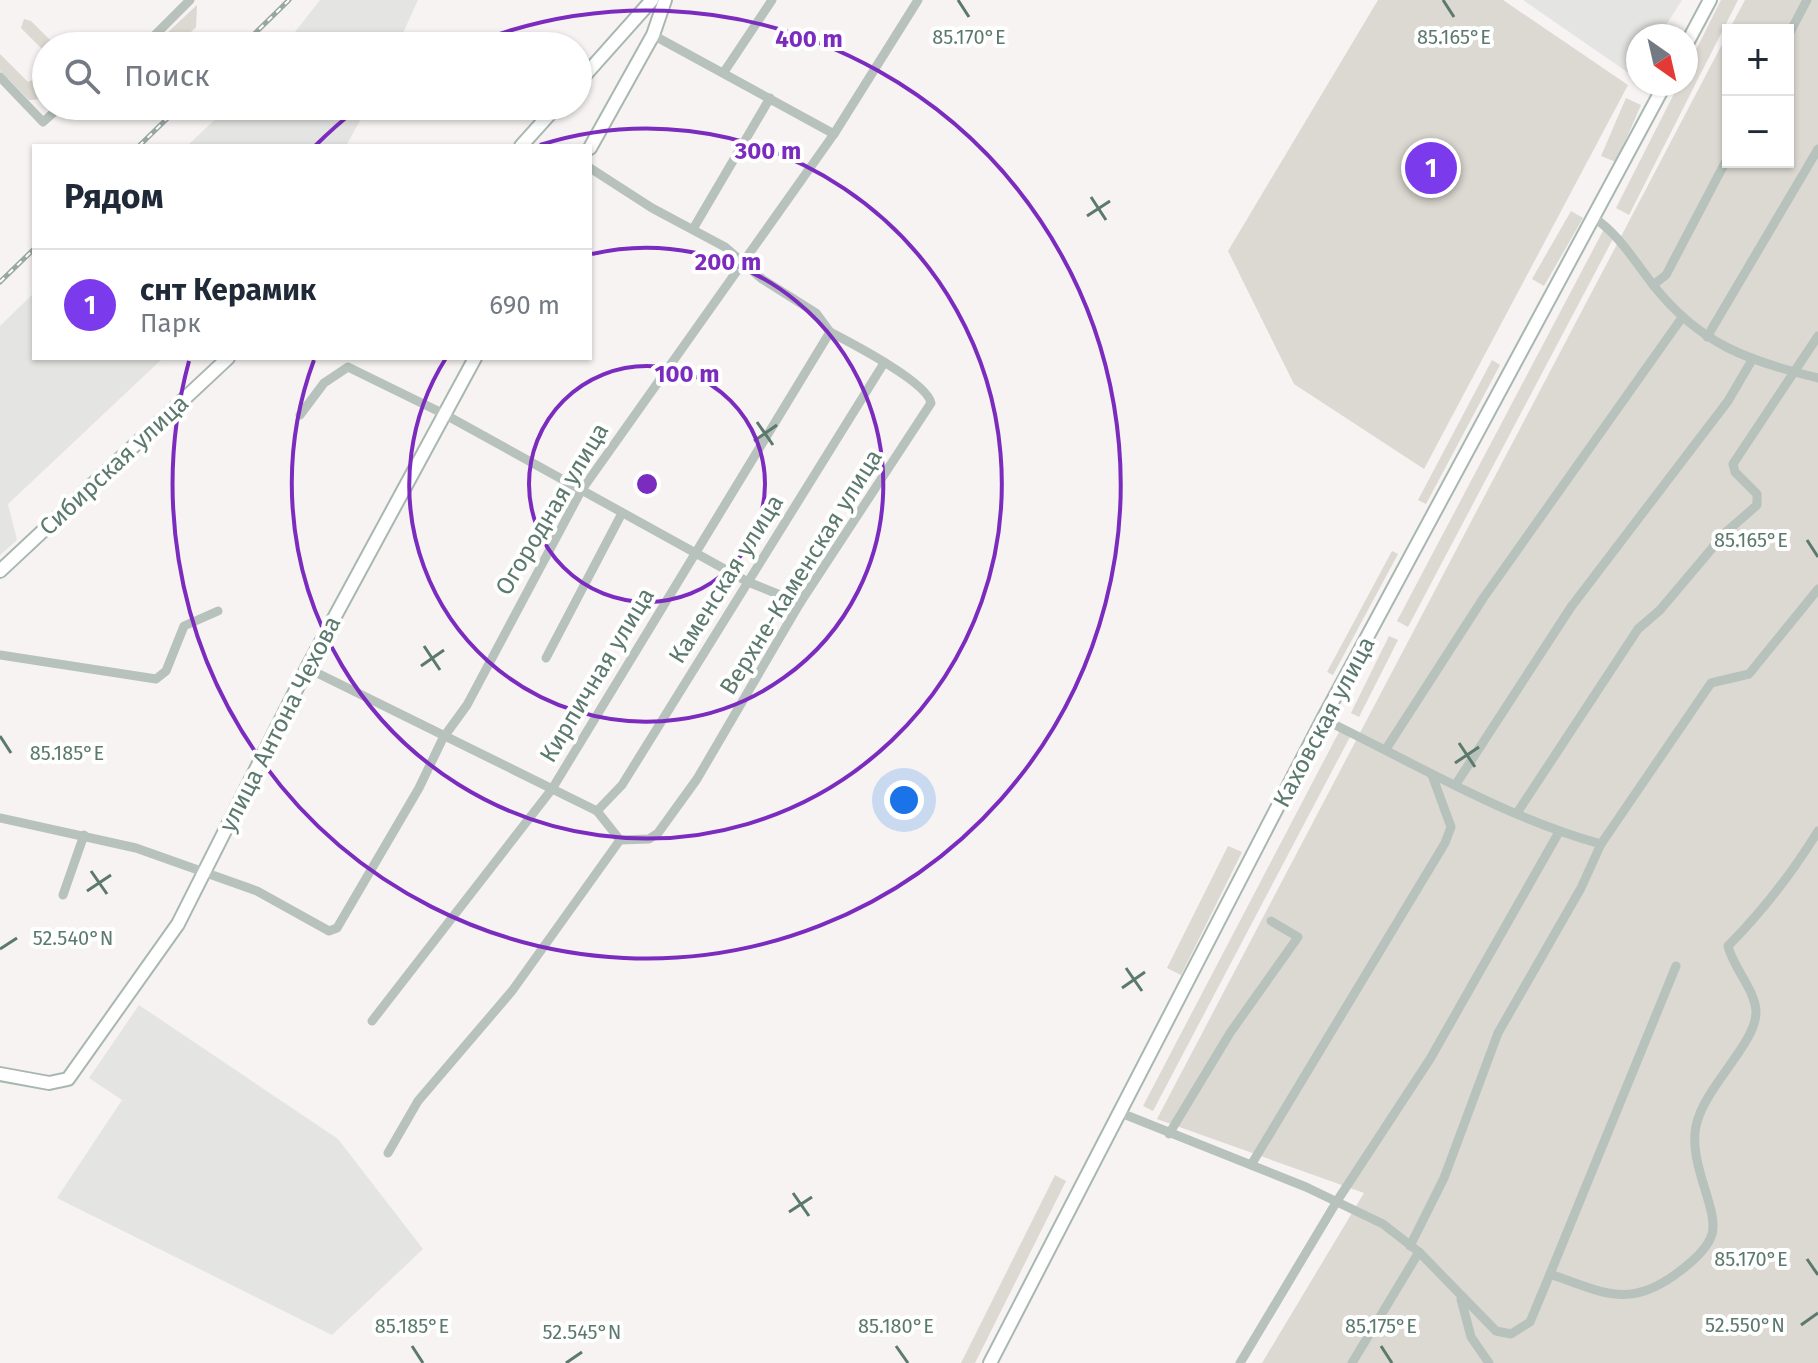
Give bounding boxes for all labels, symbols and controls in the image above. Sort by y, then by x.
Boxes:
north arrow [1626,24,1698,96]
map controls [1722,24,1794,168]
button: + [1722,24,1794,96]
text: 400 m [775,25,843,53]
text: 85.170°E [932,25,1006,49]
text: 85.165°E [1417,25,1491,49]
search box [32,32,592,120]
icon: search [60,54,104,98]
text: Поиск [124,58,210,94]
button: − [1722,96,1794,168]
text: 300 m [734,137,801,165]
pin: 1 [1405,138,1457,198]
text: Рядом [64,176,163,217]
text: 200 m [695,248,761,276]
text: снт Керамик [140,272,316,308]
text: 1 [84,290,96,321]
text: 690 m [489,290,560,321]
text: Парк [140,308,201,339]
text: 100 m [654,360,720,388]
street label: Сибирская улица [34,389,194,541]
street label: Огородная улица [490,418,614,600]
street label: Верхне-Каменская улица [714,444,888,700]
centre of rings [633,470,661,498]
street label: Каменская улица [663,489,789,669]
text: 85.165°E [1714,528,1788,552]
street label: Кирпичная улица [534,583,660,767]
street label: улица Антона Чехова [213,611,347,837]
street label: Каховская улица [1267,632,1381,812]
text: 85.185°E [30,741,104,765]
your location [884,780,924,820]
text: 52.540°N [33,926,113,950]
text: 85.170°E [1714,1247,1788,1271]
text: 52.550°N [1705,1313,1785,1337]
text: 85.185°E [375,1314,449,1338]
text: 85.180°E [858,1314,934,1338]
text: 85.175°E [1345,1314,1417,1338]
text: 52.545°N [542,1320,622,1344]

